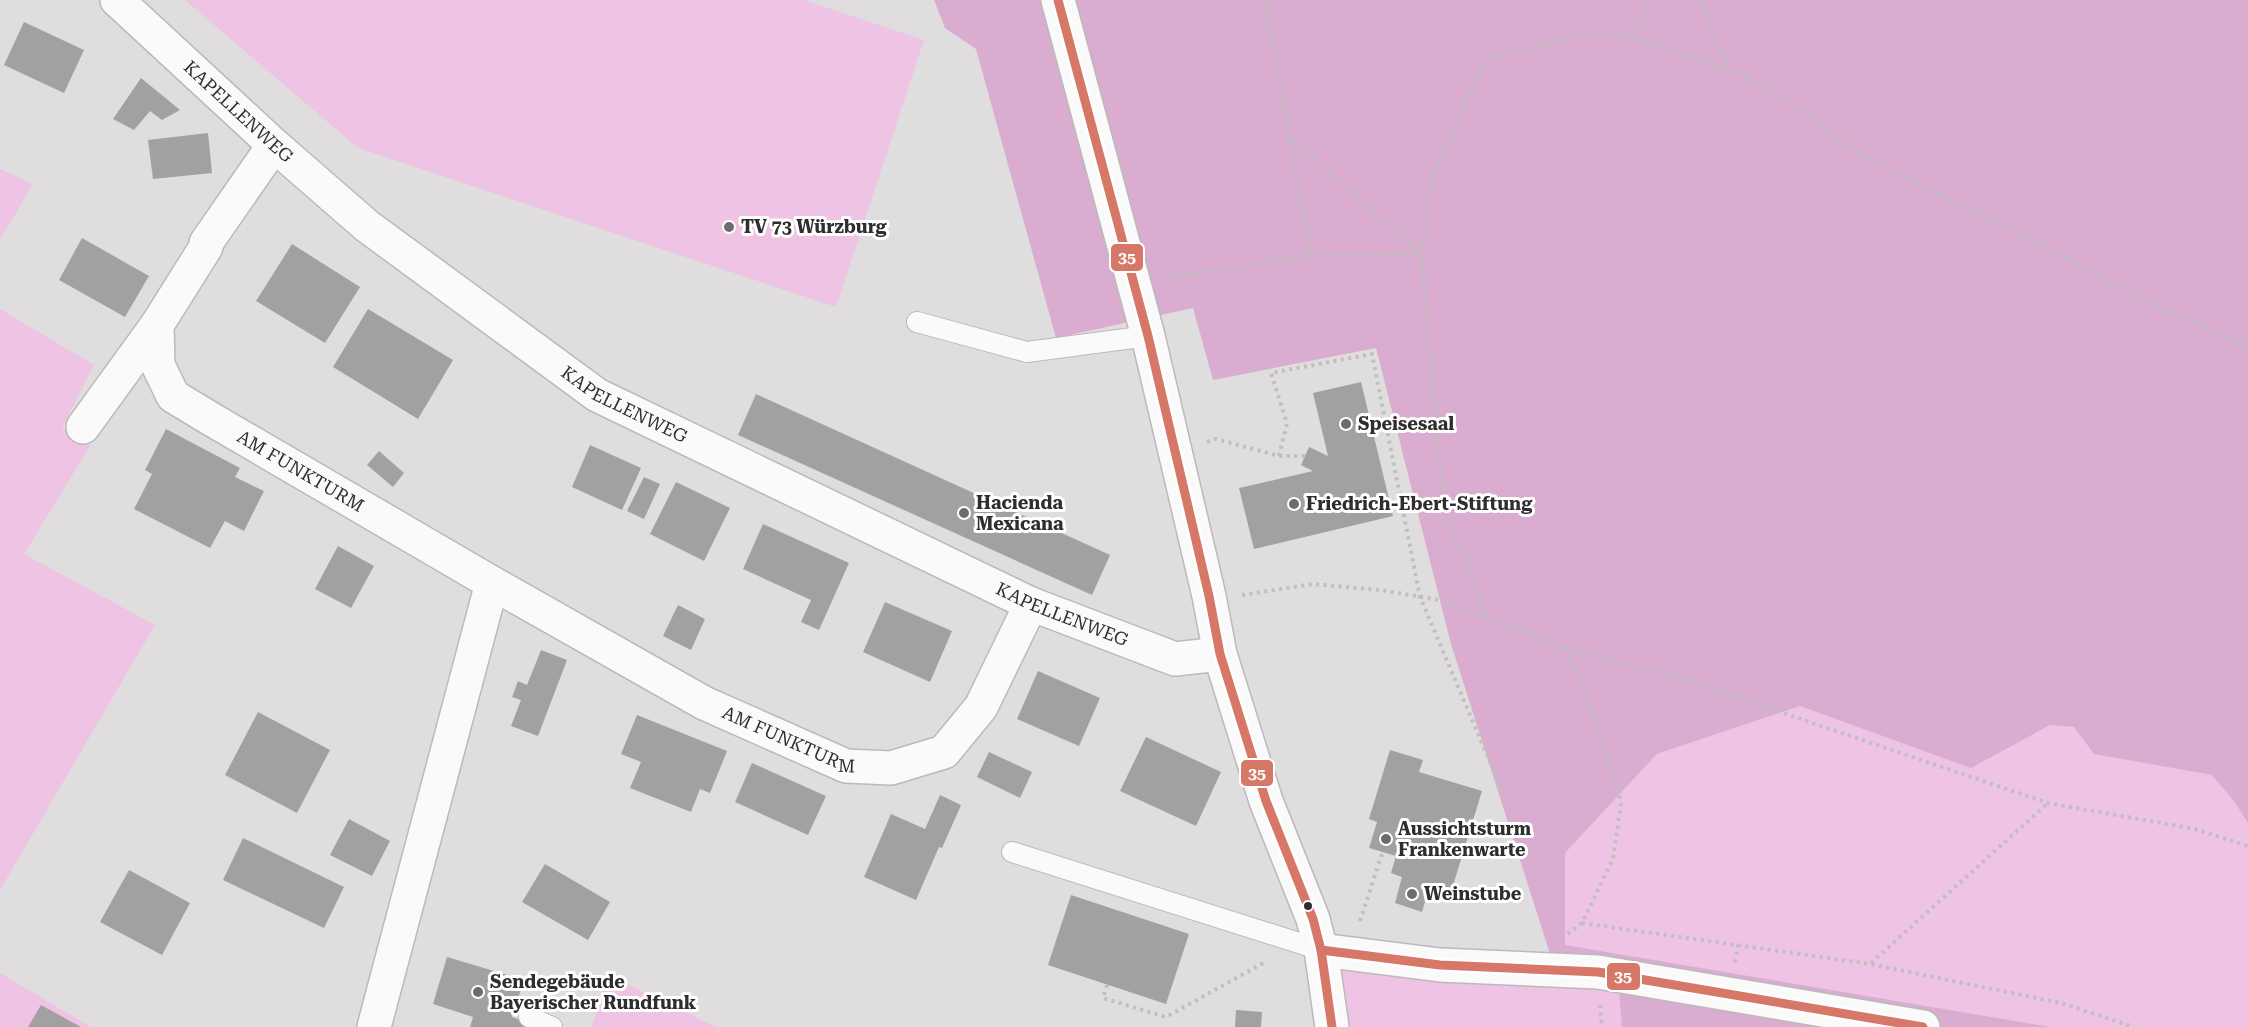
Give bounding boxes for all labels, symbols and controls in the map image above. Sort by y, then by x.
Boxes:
street label: KAPELLENWEG [180,56,298,167]
place label: TV 73 Würzburg [741,216,888,237]
marker: TV 73 Würzburg [722,220,736,234]
line badge: 35 [1110,243,1144,272]
text: 35 [1118,248,1136,267]
street label: KAPELLENWEG [557,361,691,447]
place label: Speisesaal [1358,413,1454,434]
marker: Speisesaal [1339,417,1353,431]
street label: AM FUNKTURM [234,426,368,516]
place label: Hacienda Mexicana [976,492,1064,534]
place label: Friedrich-Ebert-Stiftung [1306,493,1533,514]
marker: Friedrich-Ebert-Stiftung [1287,497,1301,511]
marker: Hacienda Mexicana [957,506,971,520]
street label: KAPELLENWEG [993,578,1131,650]
street label: AM FUNKTURM [719,702,856,776]
line badge: 35 [1240,759,1274,787]
text: 35 [1248,764,1266,783]
place label: Aussichtsturm Frankenwarte [1398,818,1532,860]
marker: Aussichtsturm Frankenwarte [1379,832,1393,846]
place label: Weinstube [1424,883,1522,904]
marker: Weinstube [1405,887,1419,901]
unlabelled marker [1302,900,1314,912]
line badge: 35 [1606,962,1641,991]
text: 35 [1614,967,1632,986]
place label: Sendegebäude Bayerischer Rundfunk [490,971,697,1013]
marker: Sendegebäude Bayerischer Rundfunk [471,985,485,999]

